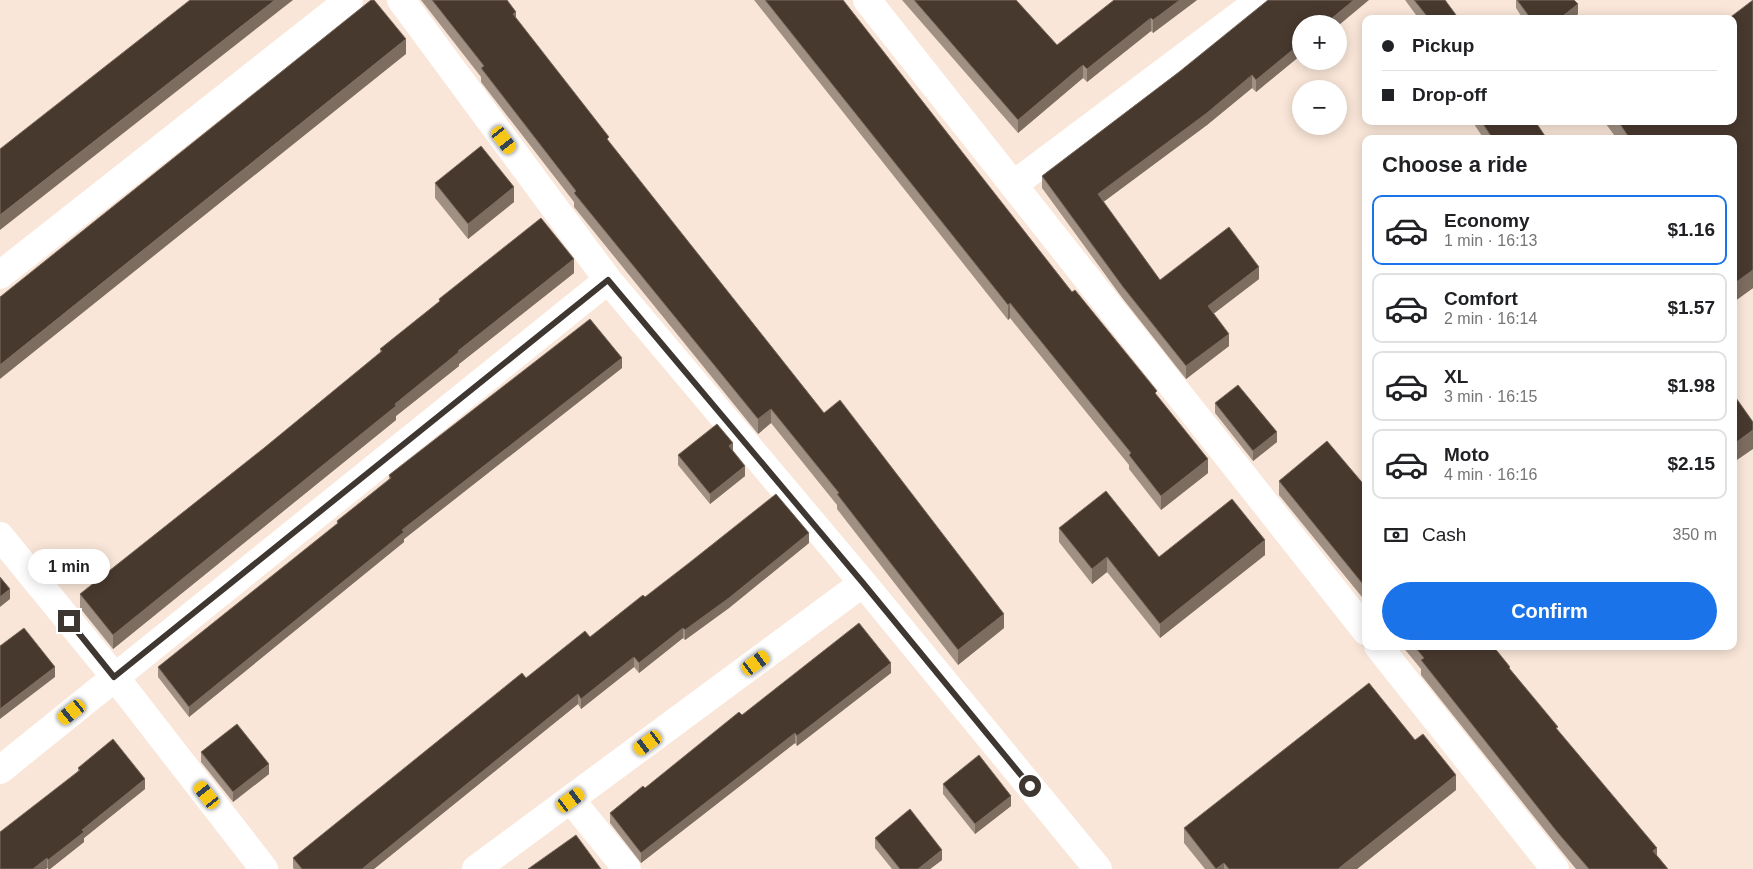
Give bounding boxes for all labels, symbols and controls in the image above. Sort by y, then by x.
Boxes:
map controls [1292,15,1347,135]
button: + [1292,15,1347,70]
text: Pickup [1412,35,1474,56]
button: − [1292,80,1347,135]
text: Drop-off [1412,84,1487,105]
car [488,124,519,156]
text: Choose a ride [1382,152,1527,177]
icon: car [1384,208,1429,253]
text: Economy [1444,210,1530,231]
text: $1.16 [1667,219,1715,240]
text: 1 min · 16:13 [1444,232,1537,249]
icon: car [1384,286,1429,331]
text: Comfort [1444,288,1518,309]
text: $1.57 [1667,297,1715,318]
text: 2 min · 16:14 [1444,310,1537,327]
icon: car [1384,364,1429,409]
text: XL [1444,366,1468,387]
text: $1.98 [1667,375,1715,396]
text: 3 min · 16:15 [1444,388,1537,405]
icon: car [1384,442,1429,487]
text: Moto [1444,444,1489,465]
text: $2.15 [1667,453,1715,474]
text: 4 min · 16:16 [1444,466,1537,483]
icon: cash [1382,521,1410,549]
text: Cash [1422,524,1466,545]
text: 350 m [1673,526,1717,543]
callout: 1 min [28,548,110,584]
text: 1 min [48,558,90,575]
button: Confirm [1382,582,1717,640]
route end [58,610,80,632]
car [739,648,772,678]
car [55,697,88,727]
car [631,728,664,758]
route start [1019,775,1041,797]
car [191,779,222,811]
car [554,785,587,815]

